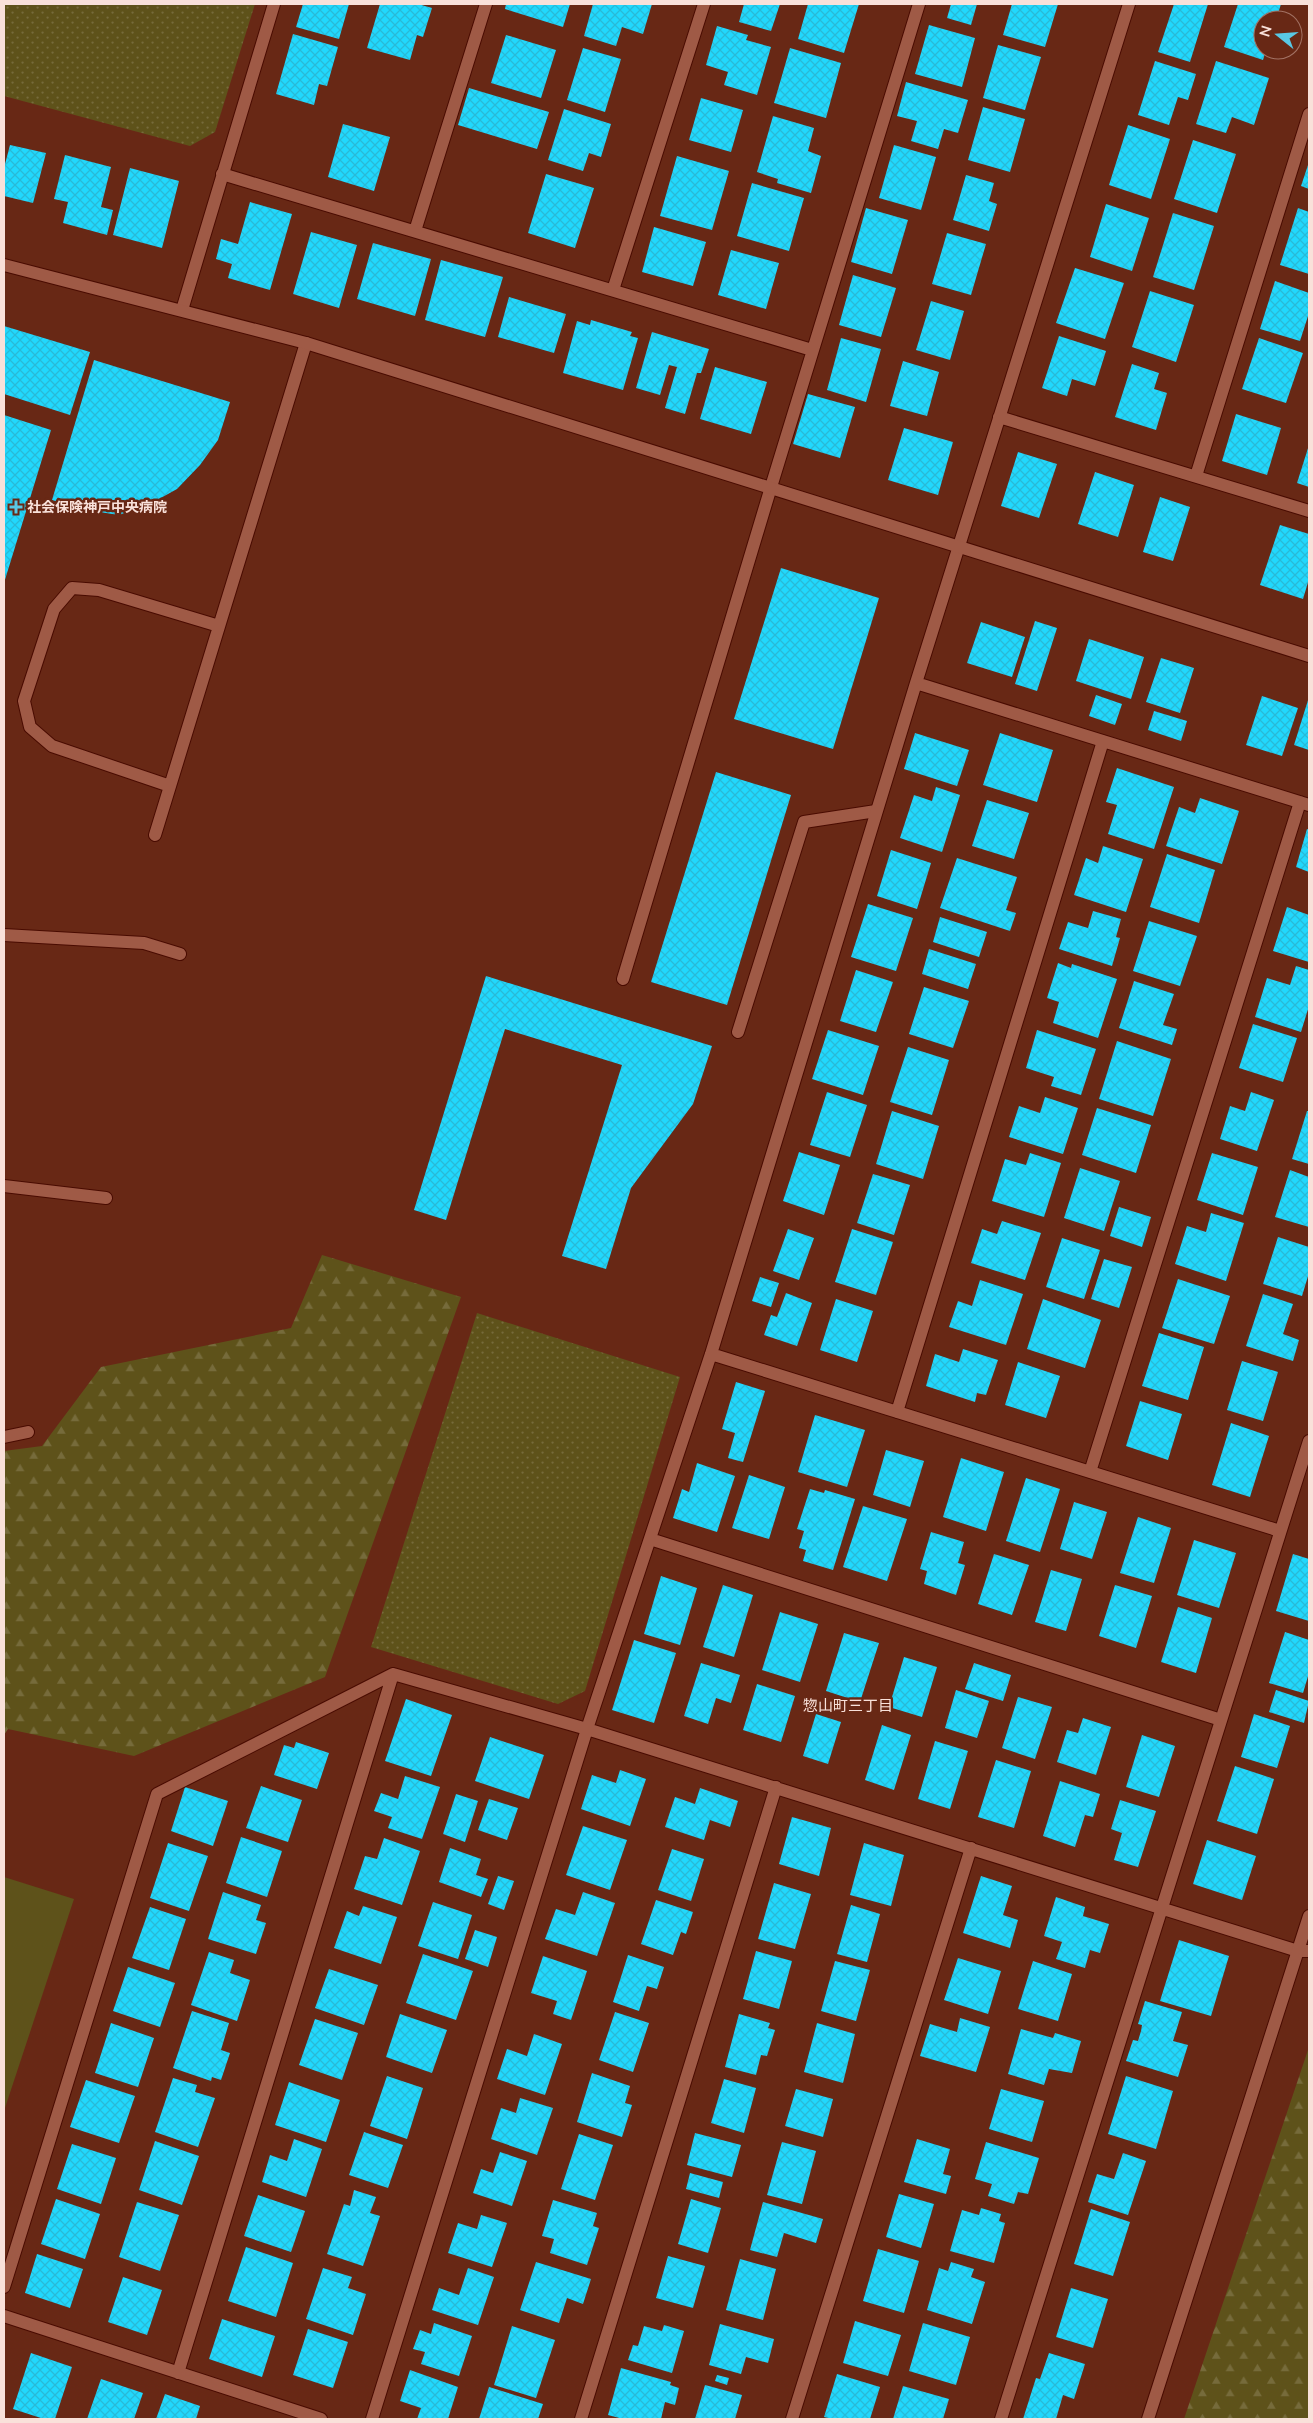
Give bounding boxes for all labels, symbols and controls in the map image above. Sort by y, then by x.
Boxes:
north arrow [1253,10,1303,60]
text: N [1255,23,1275,39]
place label: 社会保険神戸中央病院 [27,498,167,515]
marker: 社会保険神戸中央病院 [9,500,23,514]
district label: 惣山町三丁目 [803,1696,893,1714]

